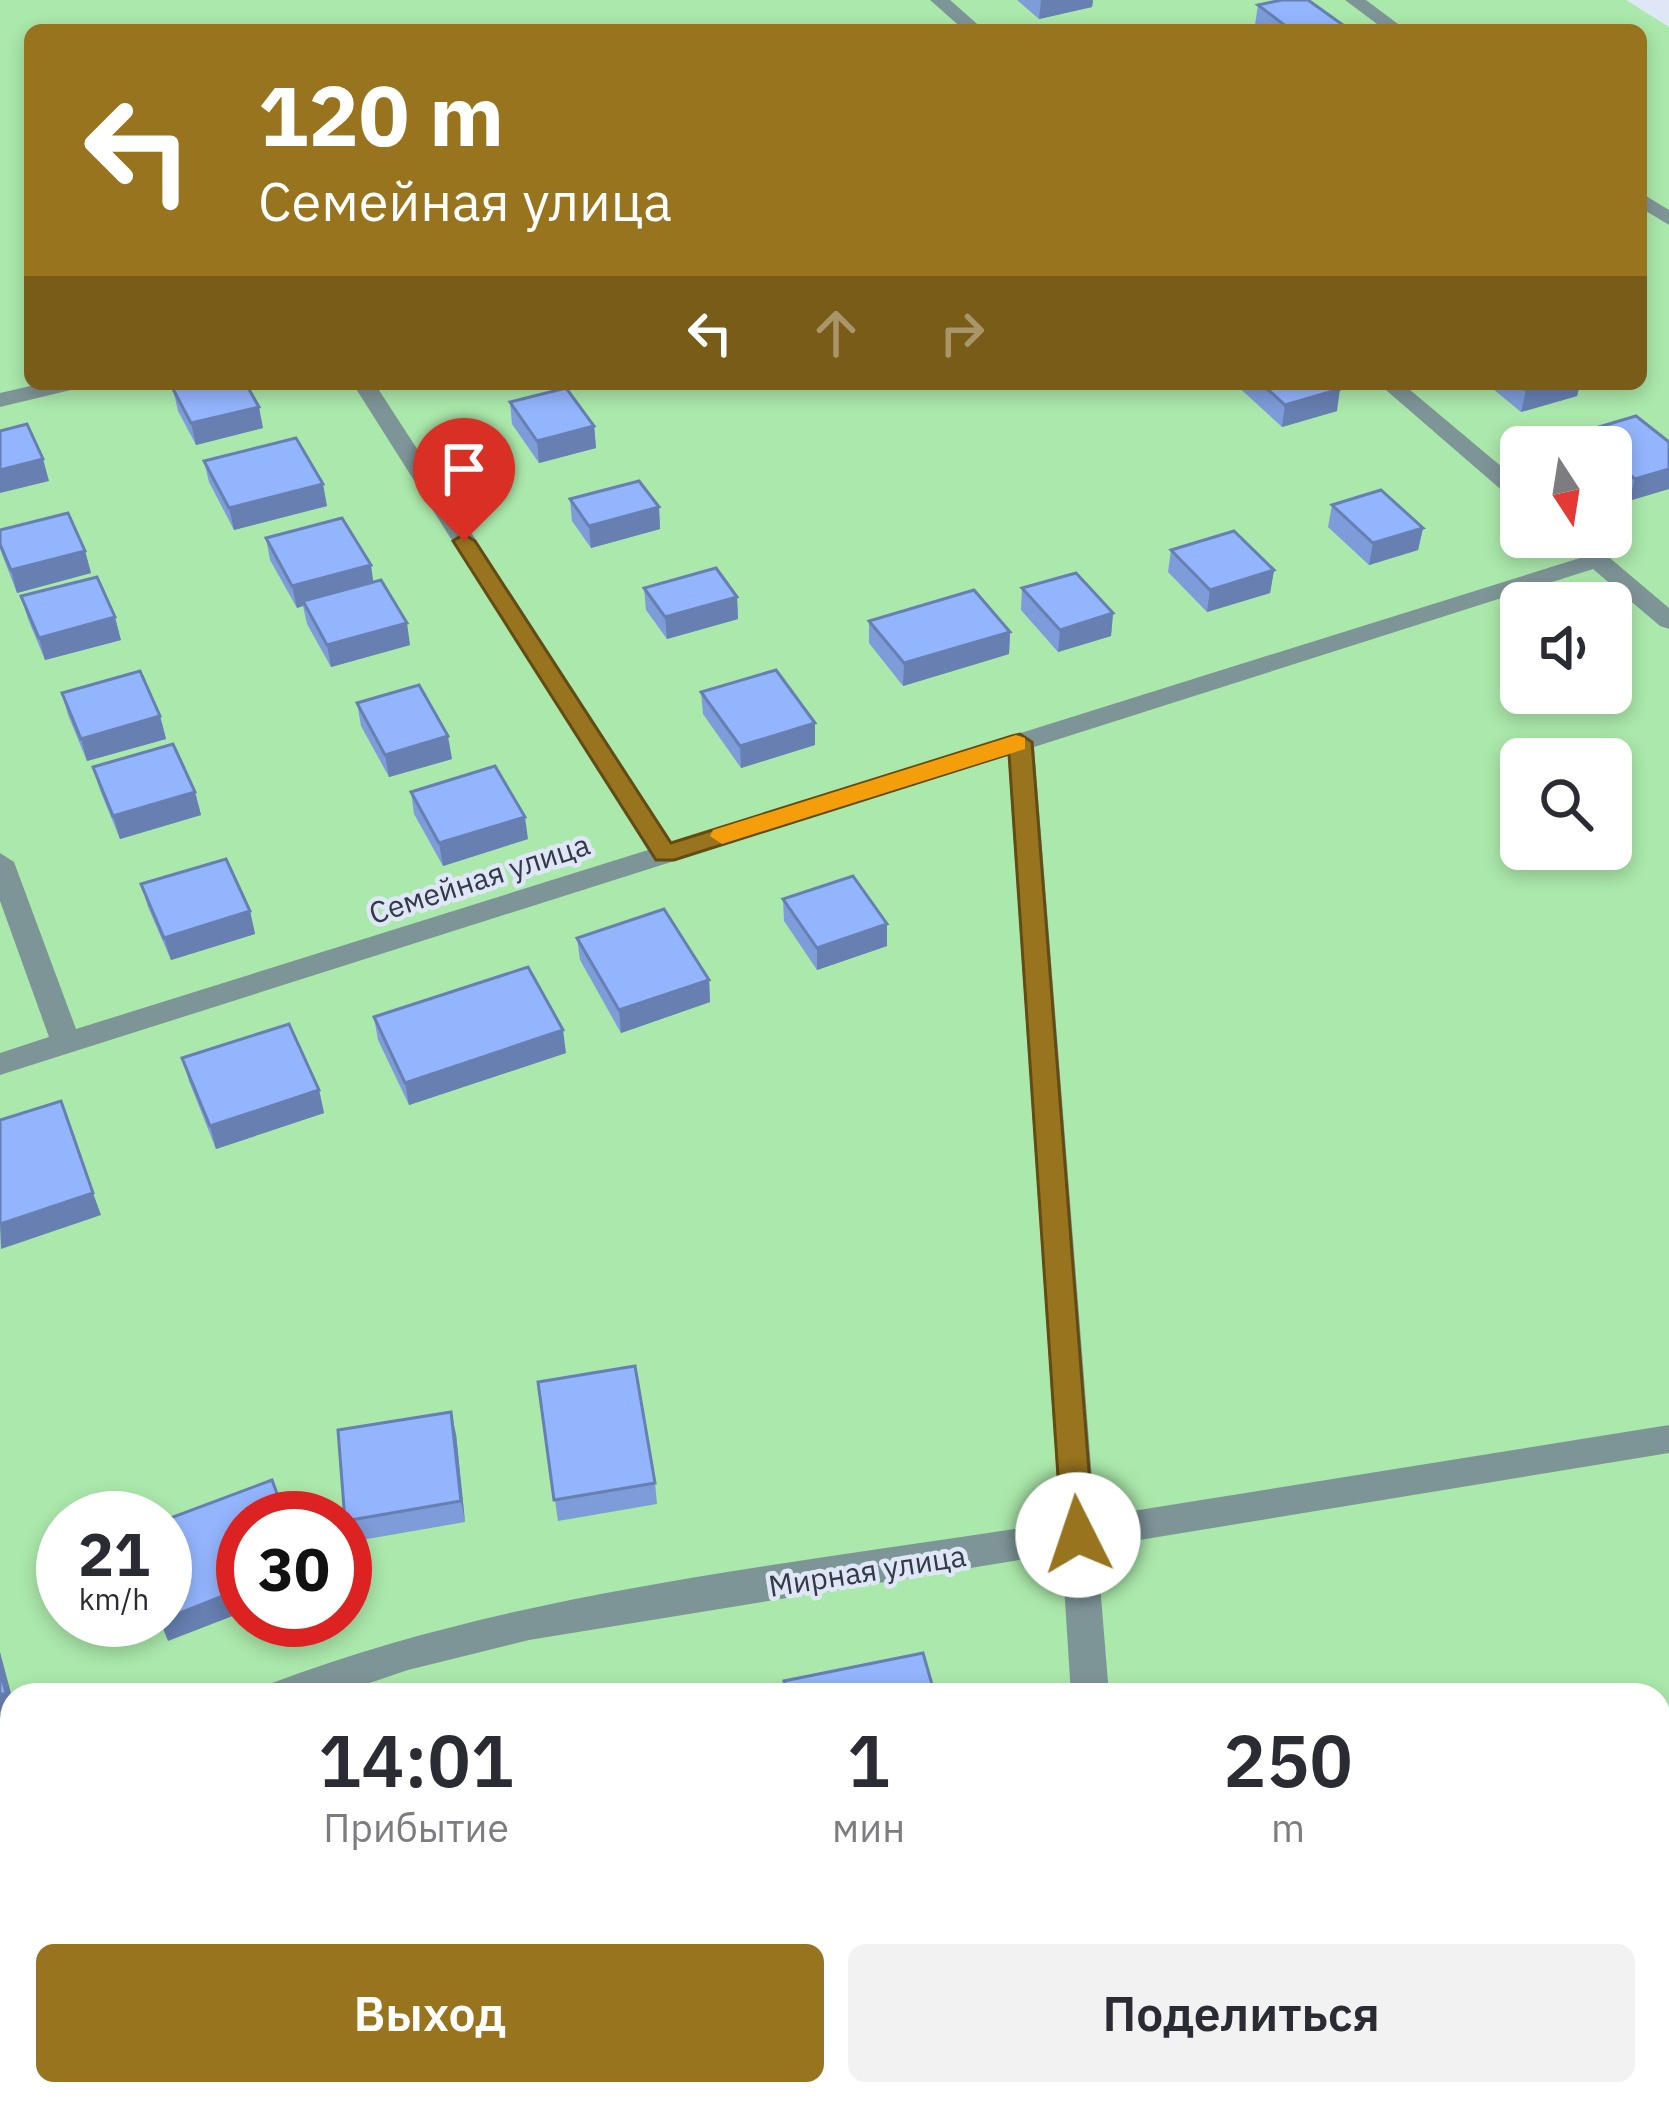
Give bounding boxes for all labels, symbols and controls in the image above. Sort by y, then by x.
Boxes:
text: 120 m [258,60,504,169]
icon: left [60,72,216,228]
text: Семейная улица [258,166,672,236]
icon: left [677,300,743,366]
icon: ahead [803,300,869,366]
icon: right [929,300,995,366]
pin [413,418,515,541]
north arrow [1500,426,1632,558]
map controls [1500,426,1632,870]
icon: arrive [431,436,497,502]
button: sound [1500,582,1632,714]
button: search [1500,738,1632,870]
street label: Семейная улица [364,824,594,932]
position arrow [1015,1472,1141,1598]
speed limit sign: 30 [216,1491,372,1647]
text: 21 [78,1514,150,1593]
street label: Мирная улица [766,1535,968,1605]
text: km/h [79,1579,149,1618]
text: 14:01 [318,1713,514,1807]
text: 1 [847,1713,890,1807]
text: 250 [1223,1713,1353,1807]
text: Прибытие [323,1802,509,1853]
text: мин [832,1802,905,1853]
text: m [1271,1802,1305,1853]
button: Выход [36,1944,824,2082]
button: Поделиться [848,1944,1635,2082]

